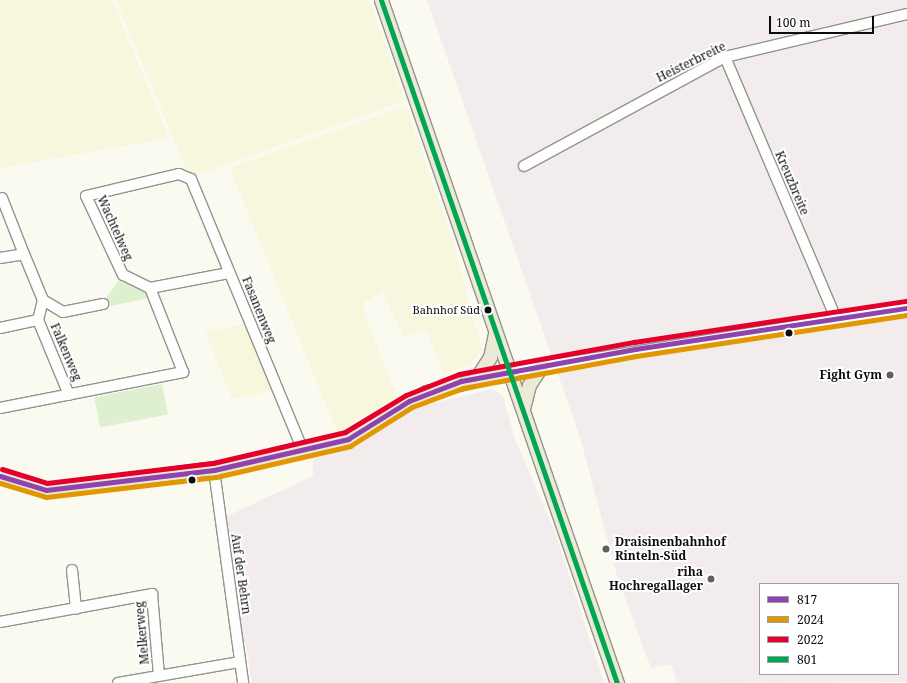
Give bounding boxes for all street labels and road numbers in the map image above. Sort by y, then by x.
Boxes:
street label: Heisterbreite [654,39,728,85]
street label: Kreuzbreite [772,149,812,217]
street label: Wachtelweg [94,193,136,263]
street label: Fasanenweg [239,275,279,345]
street label: Falkenweg [47,321,85,383]
street label: Auf der Behrn [228,533,254,615]
street label: Melkerweg [132,601,152,665]

